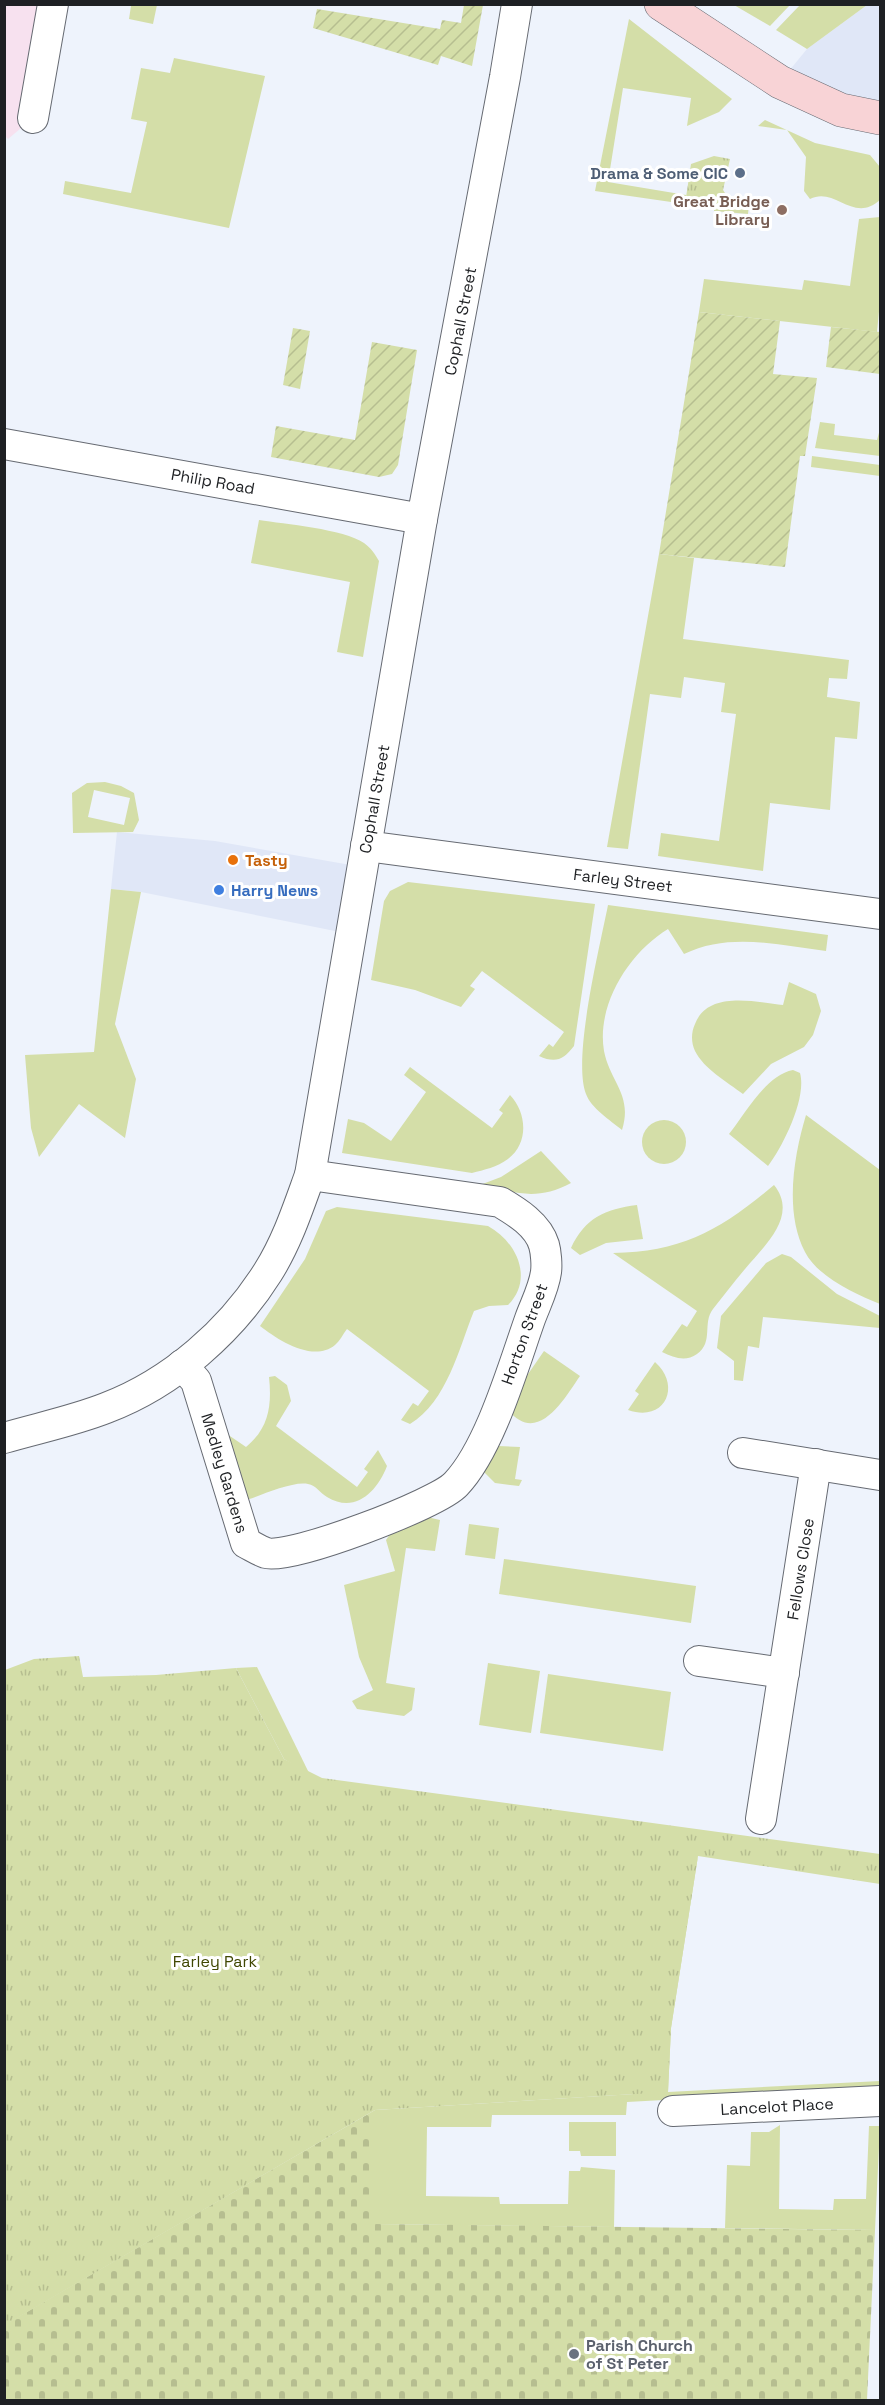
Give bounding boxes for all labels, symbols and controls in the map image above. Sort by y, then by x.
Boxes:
place label: Drama & Some CIC [590,163,728,184]
marker: Drama & Some CIC [733,166,747,180]
place label: Great Bridge Library [673,191,770,230]
marker: Great Bridge Library [775,203,789,217]
street label: Cophall Street [440,265,481,377]
street label: Philip Road [169,464,257,499]
street label: Cophall Street [355,743,394,855]
place label: Tasty [245,850,288,871]
marker: Tasty [226,853,240,867]
street label: Farley Street [572,864,674,897]
place label: Harry News [231,880,318,901]
marker: Harry News [212,883,226,897]
street label: Horton Street [496,1281,552,1388]
street label: Medley Gardens [196,1411,253,1536]
street label: Fellows Close [782,1517,819,1622]
park label: Farley Park [173,1951,258,1972]
street label: Lancelot Place [720,2093,834,2120]
place label: Parish Church of St Peter [586,2335,693,2374]
marker: Parish Church of St Peter [567,2347,581,2361]

